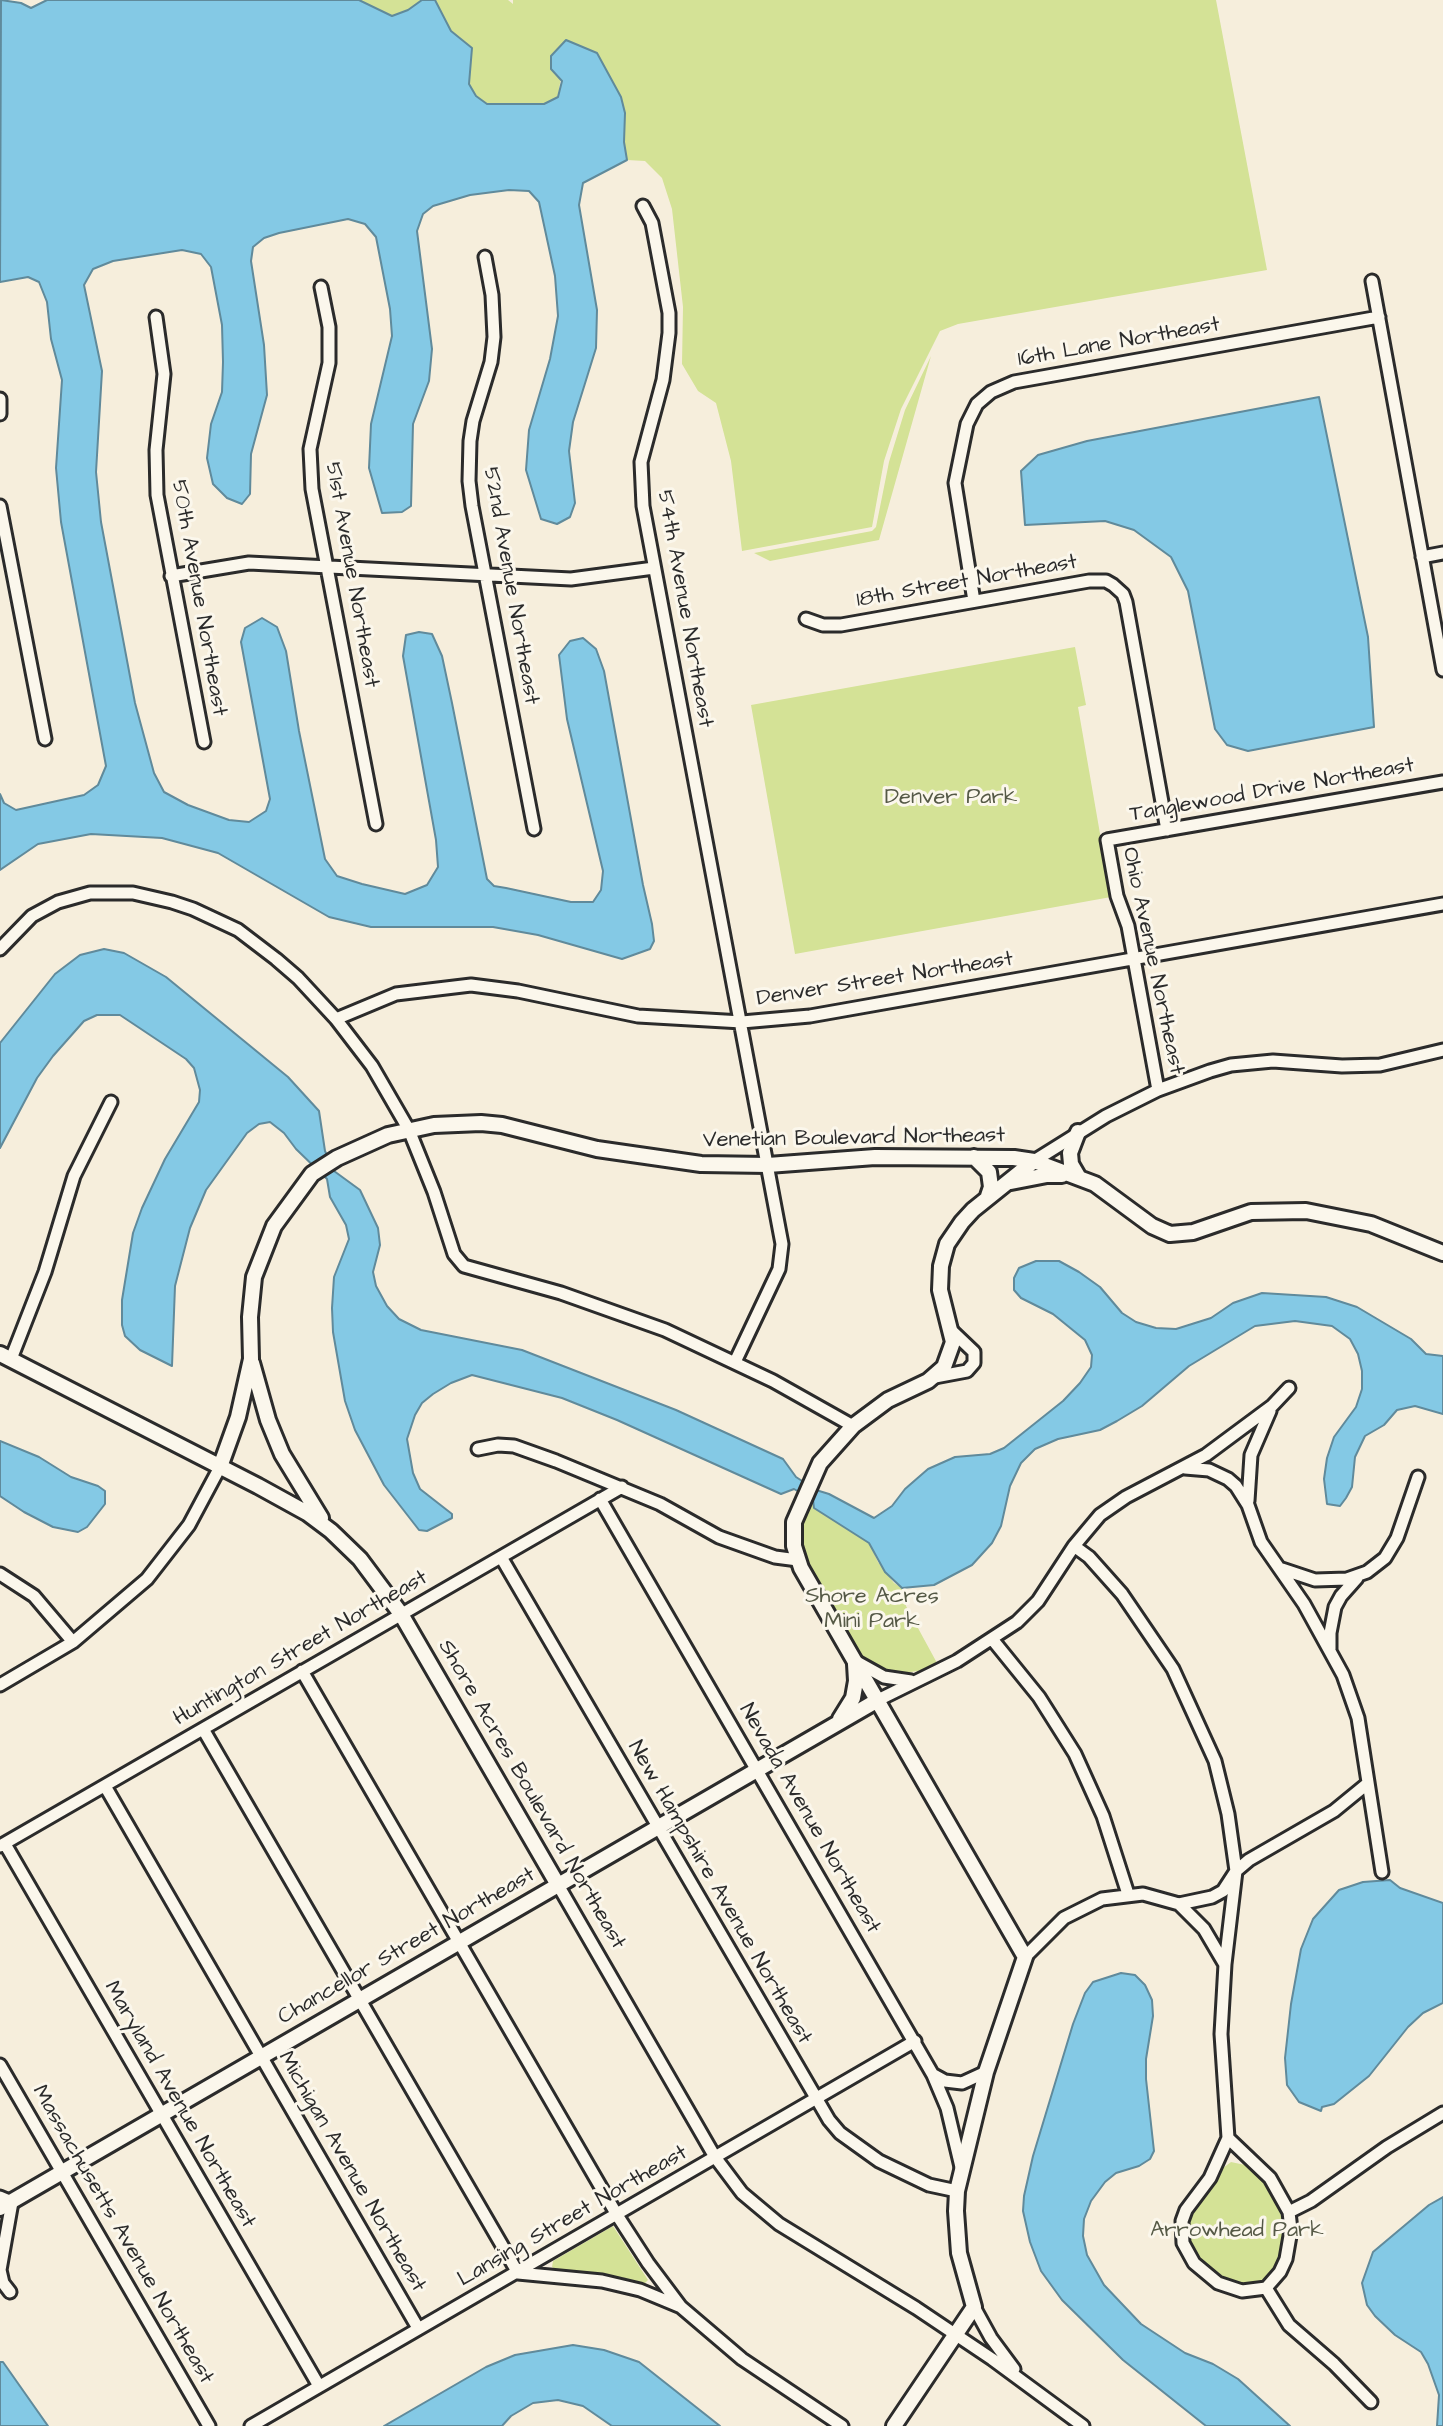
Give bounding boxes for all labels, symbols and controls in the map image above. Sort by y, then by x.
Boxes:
street label: 16th Lane Northeast [1016,312,1222,374]
street label: 51st Avenue Northeast [318,460,384,690]
street label: 52nd Avenue Northeast [476,465,544,707]
street label: 50th Avenue Northeast [164,478,232,718]
street label: 54th Avenue Northeast [650,488,718,730]
street label: 18th Street Northeast [855,550,1079,614]
street label: Tanglewood Drive Northeast [1128,753,1416,829]
park label: Denver Park [885,785,1017,811]
street label: Ohio Avenue Northeast [1115,845,1189,1077]
street label: Denver Street Northeast [755,947,1015,1013]
street label: Venetian Boulevard Northeast [703,1123,1005,1155]
street label: Huntington Street Northeast [169,1565,433,1733]
park label: Shore Acres Mini Park [805,1584,939,1636]
street label: Shore Acres Boulevard Northeast [431,1636,631,1954]
street label: Nevada Avenue Northeast [732,1699,886,1939]
street label: New Hampshire Avenue Northeast [621,1737,817,2049]
street label: Chancellor Street Northeast [274,1862,540,2032]
street label: Maryland Avenue Northeast [97,1977,261,2233]
street label: Michigan Avenue Northeast [271,2047,431,2297]
street label: Massachusetts Avenue Northeast [25,2081,219,2389]
street label: Lansing Street Northeast [453,2140,693,2294]
park label: Arrowhead Park [1150,2218,1324,2244]

